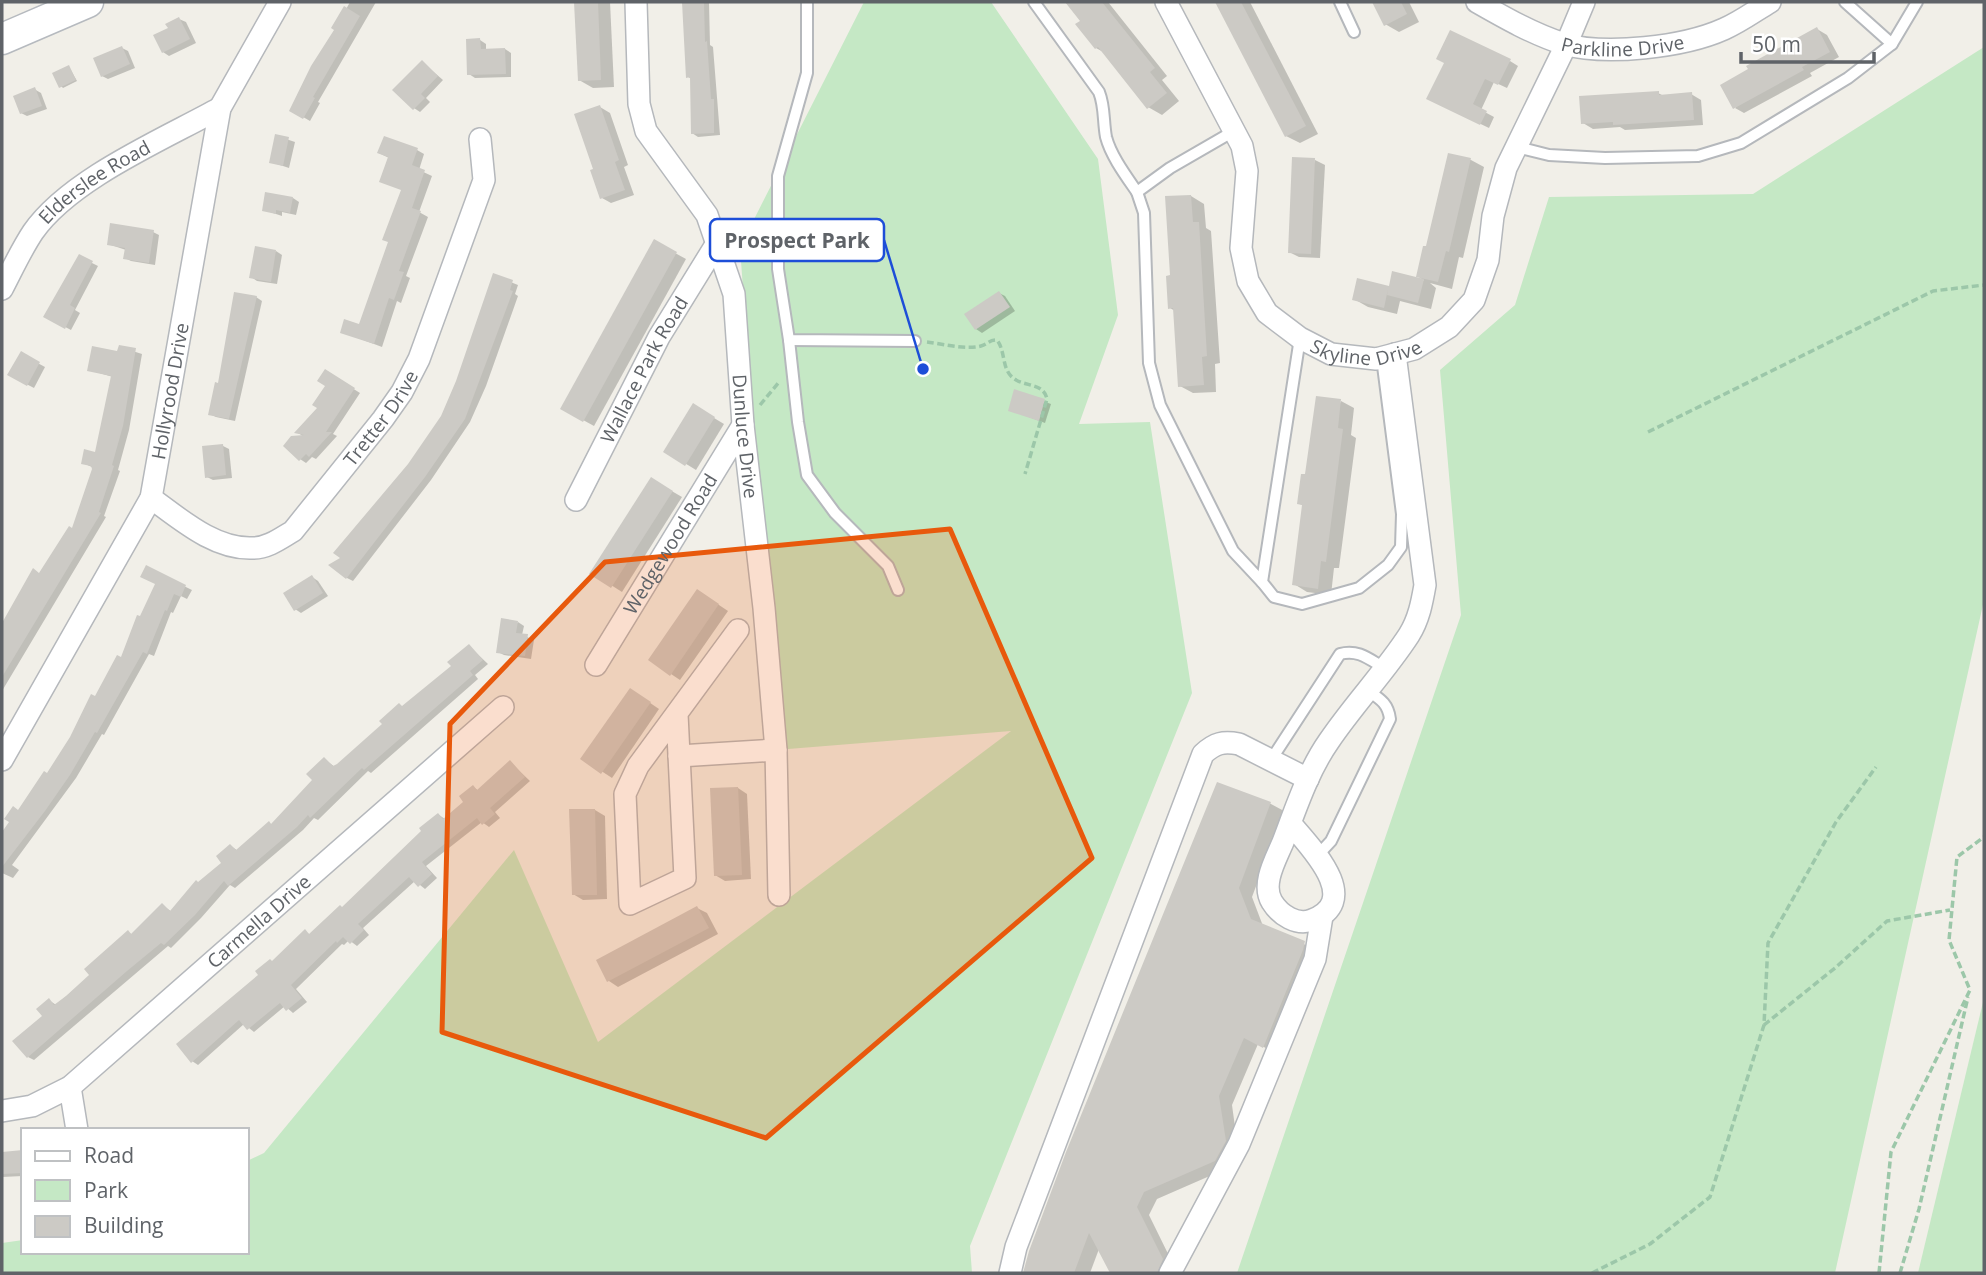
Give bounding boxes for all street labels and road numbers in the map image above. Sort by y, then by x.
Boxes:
street label: Parkline Drive [1558,29,1687,63]
street label: Elderslee Road [32,134,155,229]
street label: Wallace Park Road [594,291,694,448]
street label: Hollyrood Drive [145,321,195,461]
street label: Skyline Drive [1306,333,1427,372]
street label: Tretter Drive [337,366,424,471]
street label: Dunluce Drive [727,373,764,500]
street label: Wedgewood Road [617,469,723,619]
street label: Carmella Drive [201,869,316,974]

